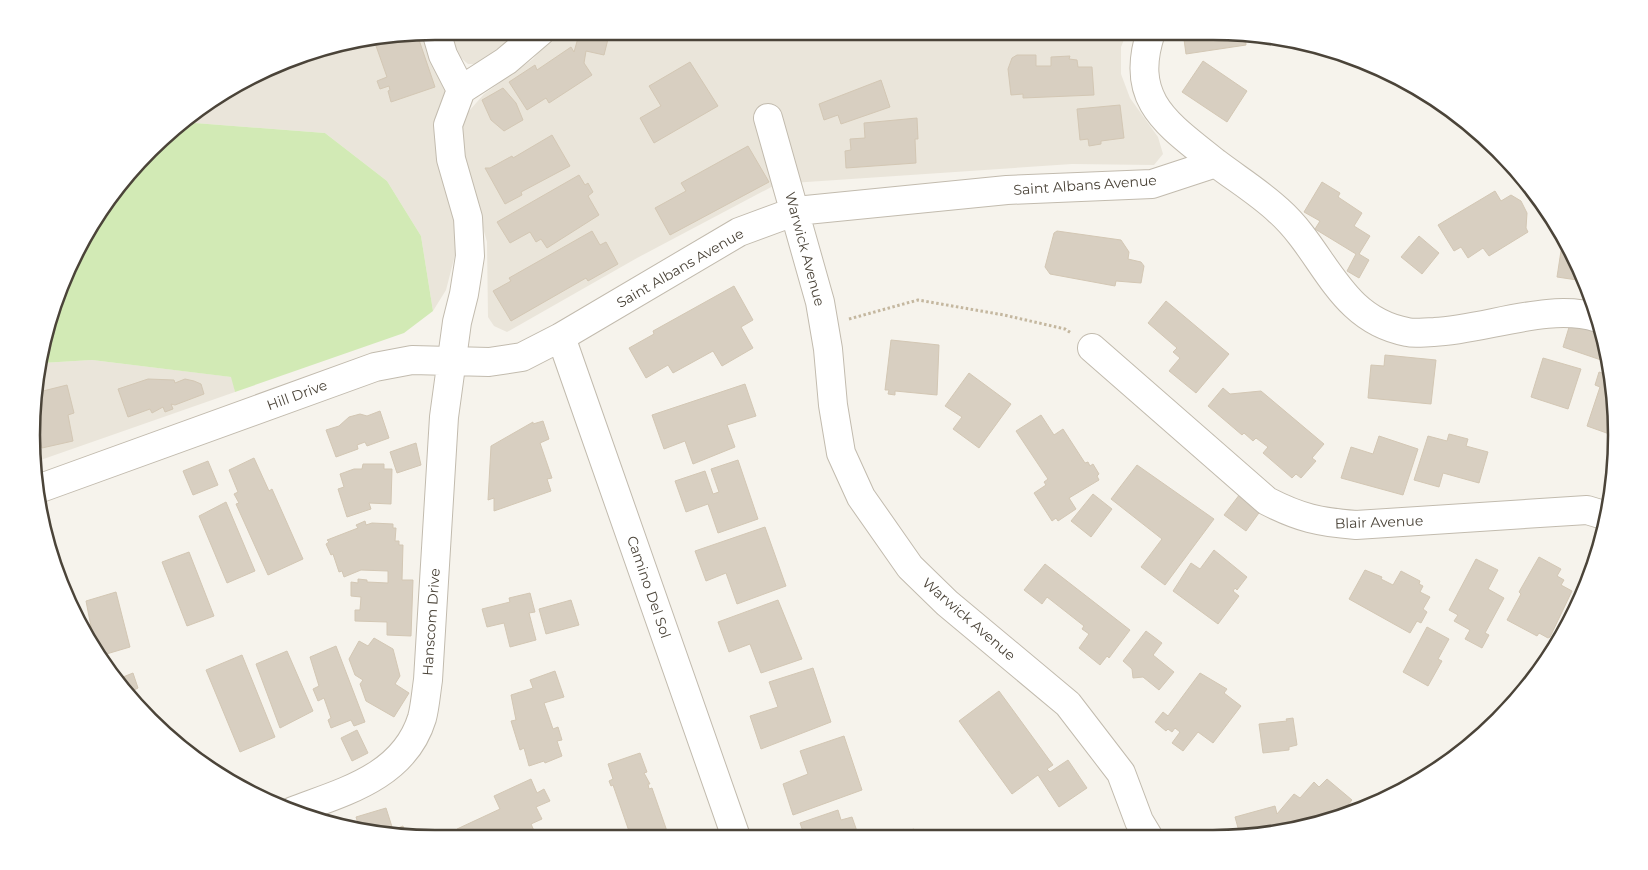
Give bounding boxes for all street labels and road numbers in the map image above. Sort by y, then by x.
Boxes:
street label: Saint Albans Avenue [1013,171,1157,199]
street label: Warwick Avenue [781,190,829,308]
street label: Saint Albans Avenue [613,224,747,312]
street label: Hill Drive [264,376,330,414]
street label: Blair Avenue [1334,511,1424,533]
street label: Camino Del Sol [623,533,675,641]
street label: Hanscom Drive [418,568,444,676]
street label: Warwick Avenue [919,574,1019,664]

